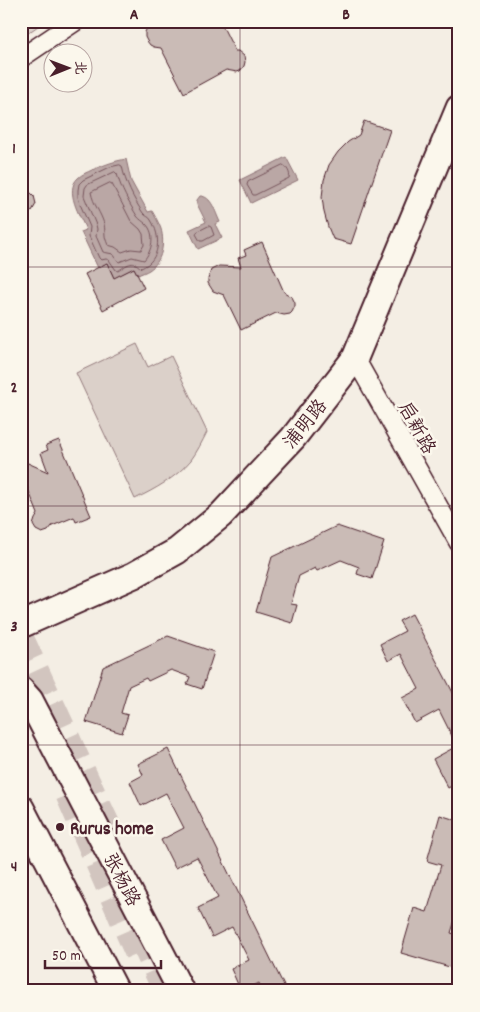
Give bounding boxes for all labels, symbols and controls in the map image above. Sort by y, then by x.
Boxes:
text: A [130,4,139,27]
text: B [342,4,350,27]
north arrow [42,42,92,92]
text: 北 [69,61,89,75]
text: 1 [12,138,16,161]
text: 2 [11,377,18,400]
street label: 浦明路 [278,395,335,456]
street label: 启新路 [389,397,441,460]
text: 3 [10,616,18,639]
place label: Rurus home [70,817,154,844]
marker: Rurus home [54,821,66,833]
street label: 张杨路 [95,849,145,912]
text: 4 [11,856,17,879]
scale bar [45,937,161,969]
text: 50 m [52,946,81,968]

